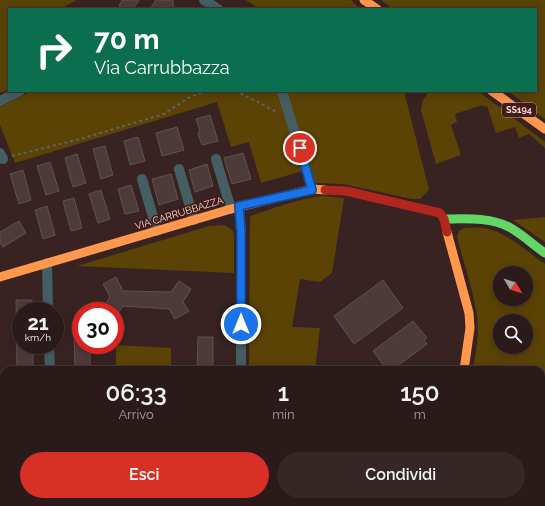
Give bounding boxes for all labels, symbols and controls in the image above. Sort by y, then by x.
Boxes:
text: 70 m [94,23,160,56]
icon: right [28,24,80,76]
text: Via Carrubbazza [94,57,230,78]
road number: SS194 [502,103,536,117]
pin [283,131,317,165]
icon: arrive [289,137,311,159]
street label: VIA CARRUBBAZZA [134,194,225,232]
north arrow [493,266,533,306]
map controls [493,266,533,354]
speed limit sign: 30 [72,302,124,354]
position arrow [220,303,262,345]
text: 21 [27,311,49,335]
button: search [493,314,533,354]
text: km/h [25,332,51,343]
text: 06:33 [106,378,167,407]
text: 1 [278,378,289,407]
text: 150 [400,378,439,407]
text: Arrivo [118,407,154,422]
text: min [272,407,295,422]
text: m [414,407,426,422]
button: Esci [20,452,269,498]
button: Condividi [277,452,525,498]

